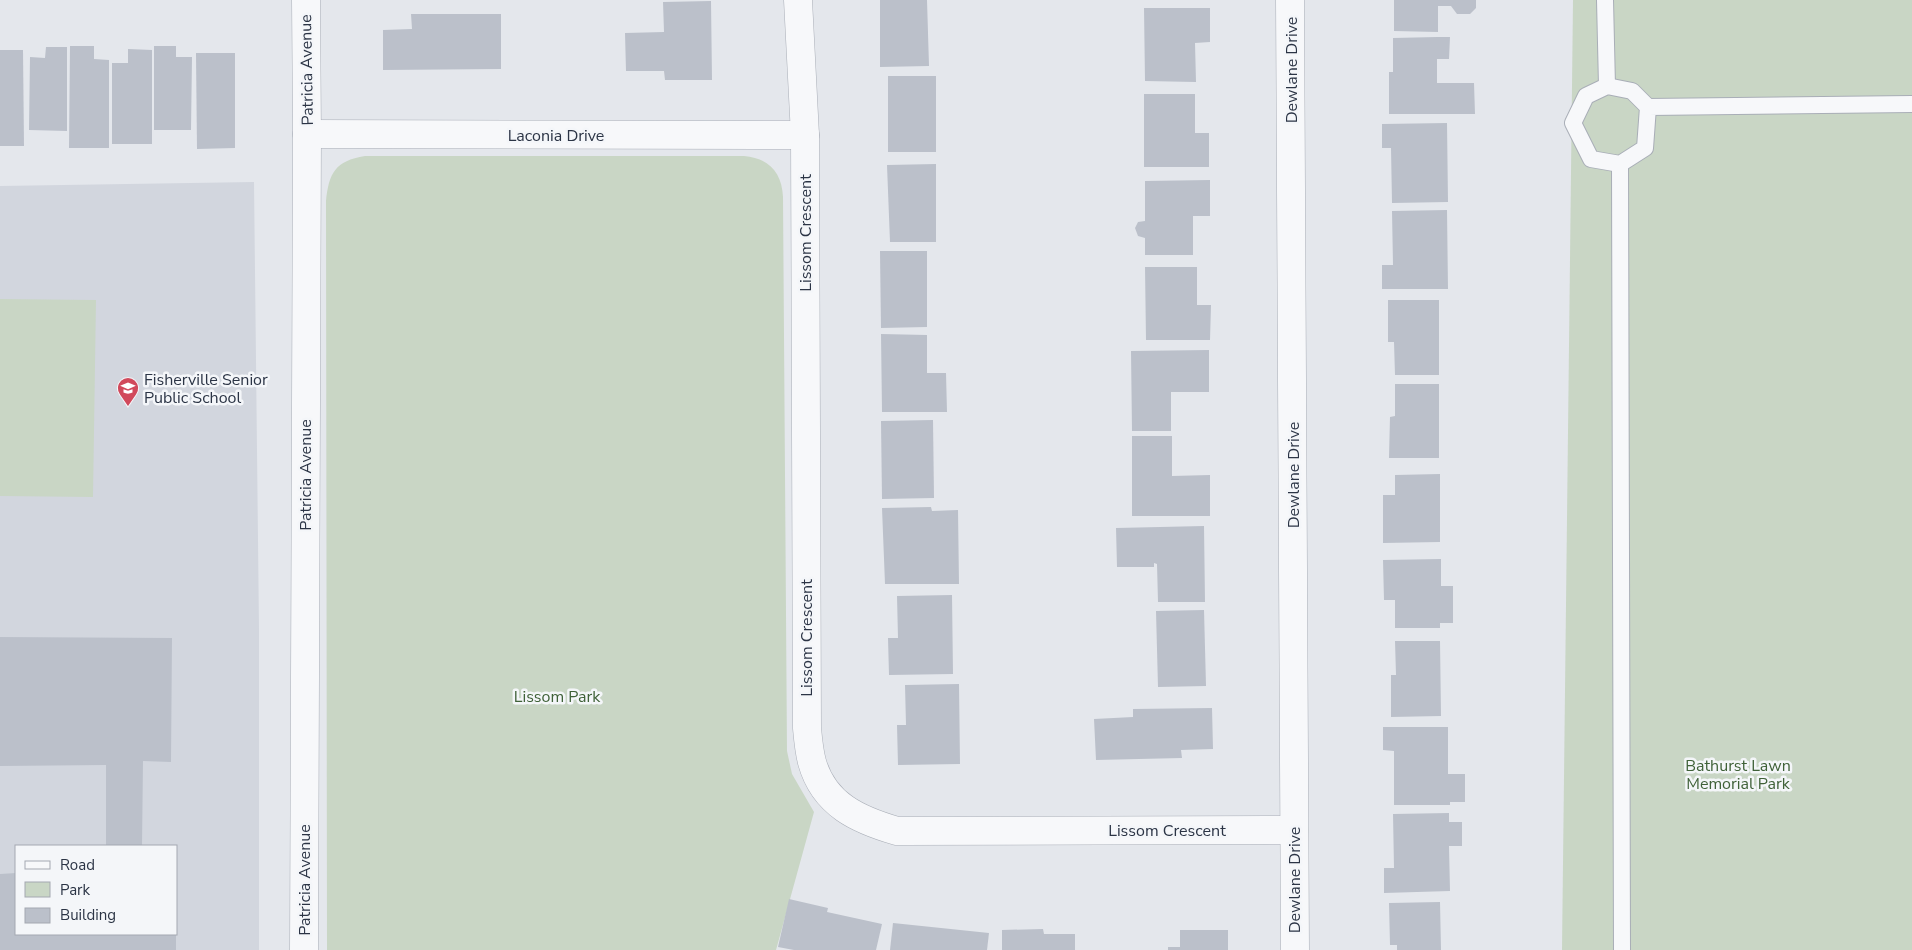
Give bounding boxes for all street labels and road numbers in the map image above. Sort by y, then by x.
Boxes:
street label: Patricia Avenue [295,14,319,126]
street label: Dewlane Drive [1281,17,1303,123]
street label: Laconia Drive [508,125,604,147]
street label: Lissom Crescent [795,174,817,292]
street label: Patricia Avenue [295,419,317,531]
street label: Dewlane Drive [1283,422,1305,528]
street label: Lissom Crescent [796,579,818,697]
street label: Lissom Crescent [1108,820,1226,842]
street label: Patricia Avenue [294,824,316,936]
street label: Dewlane Drive [1284,827,1306,933]

